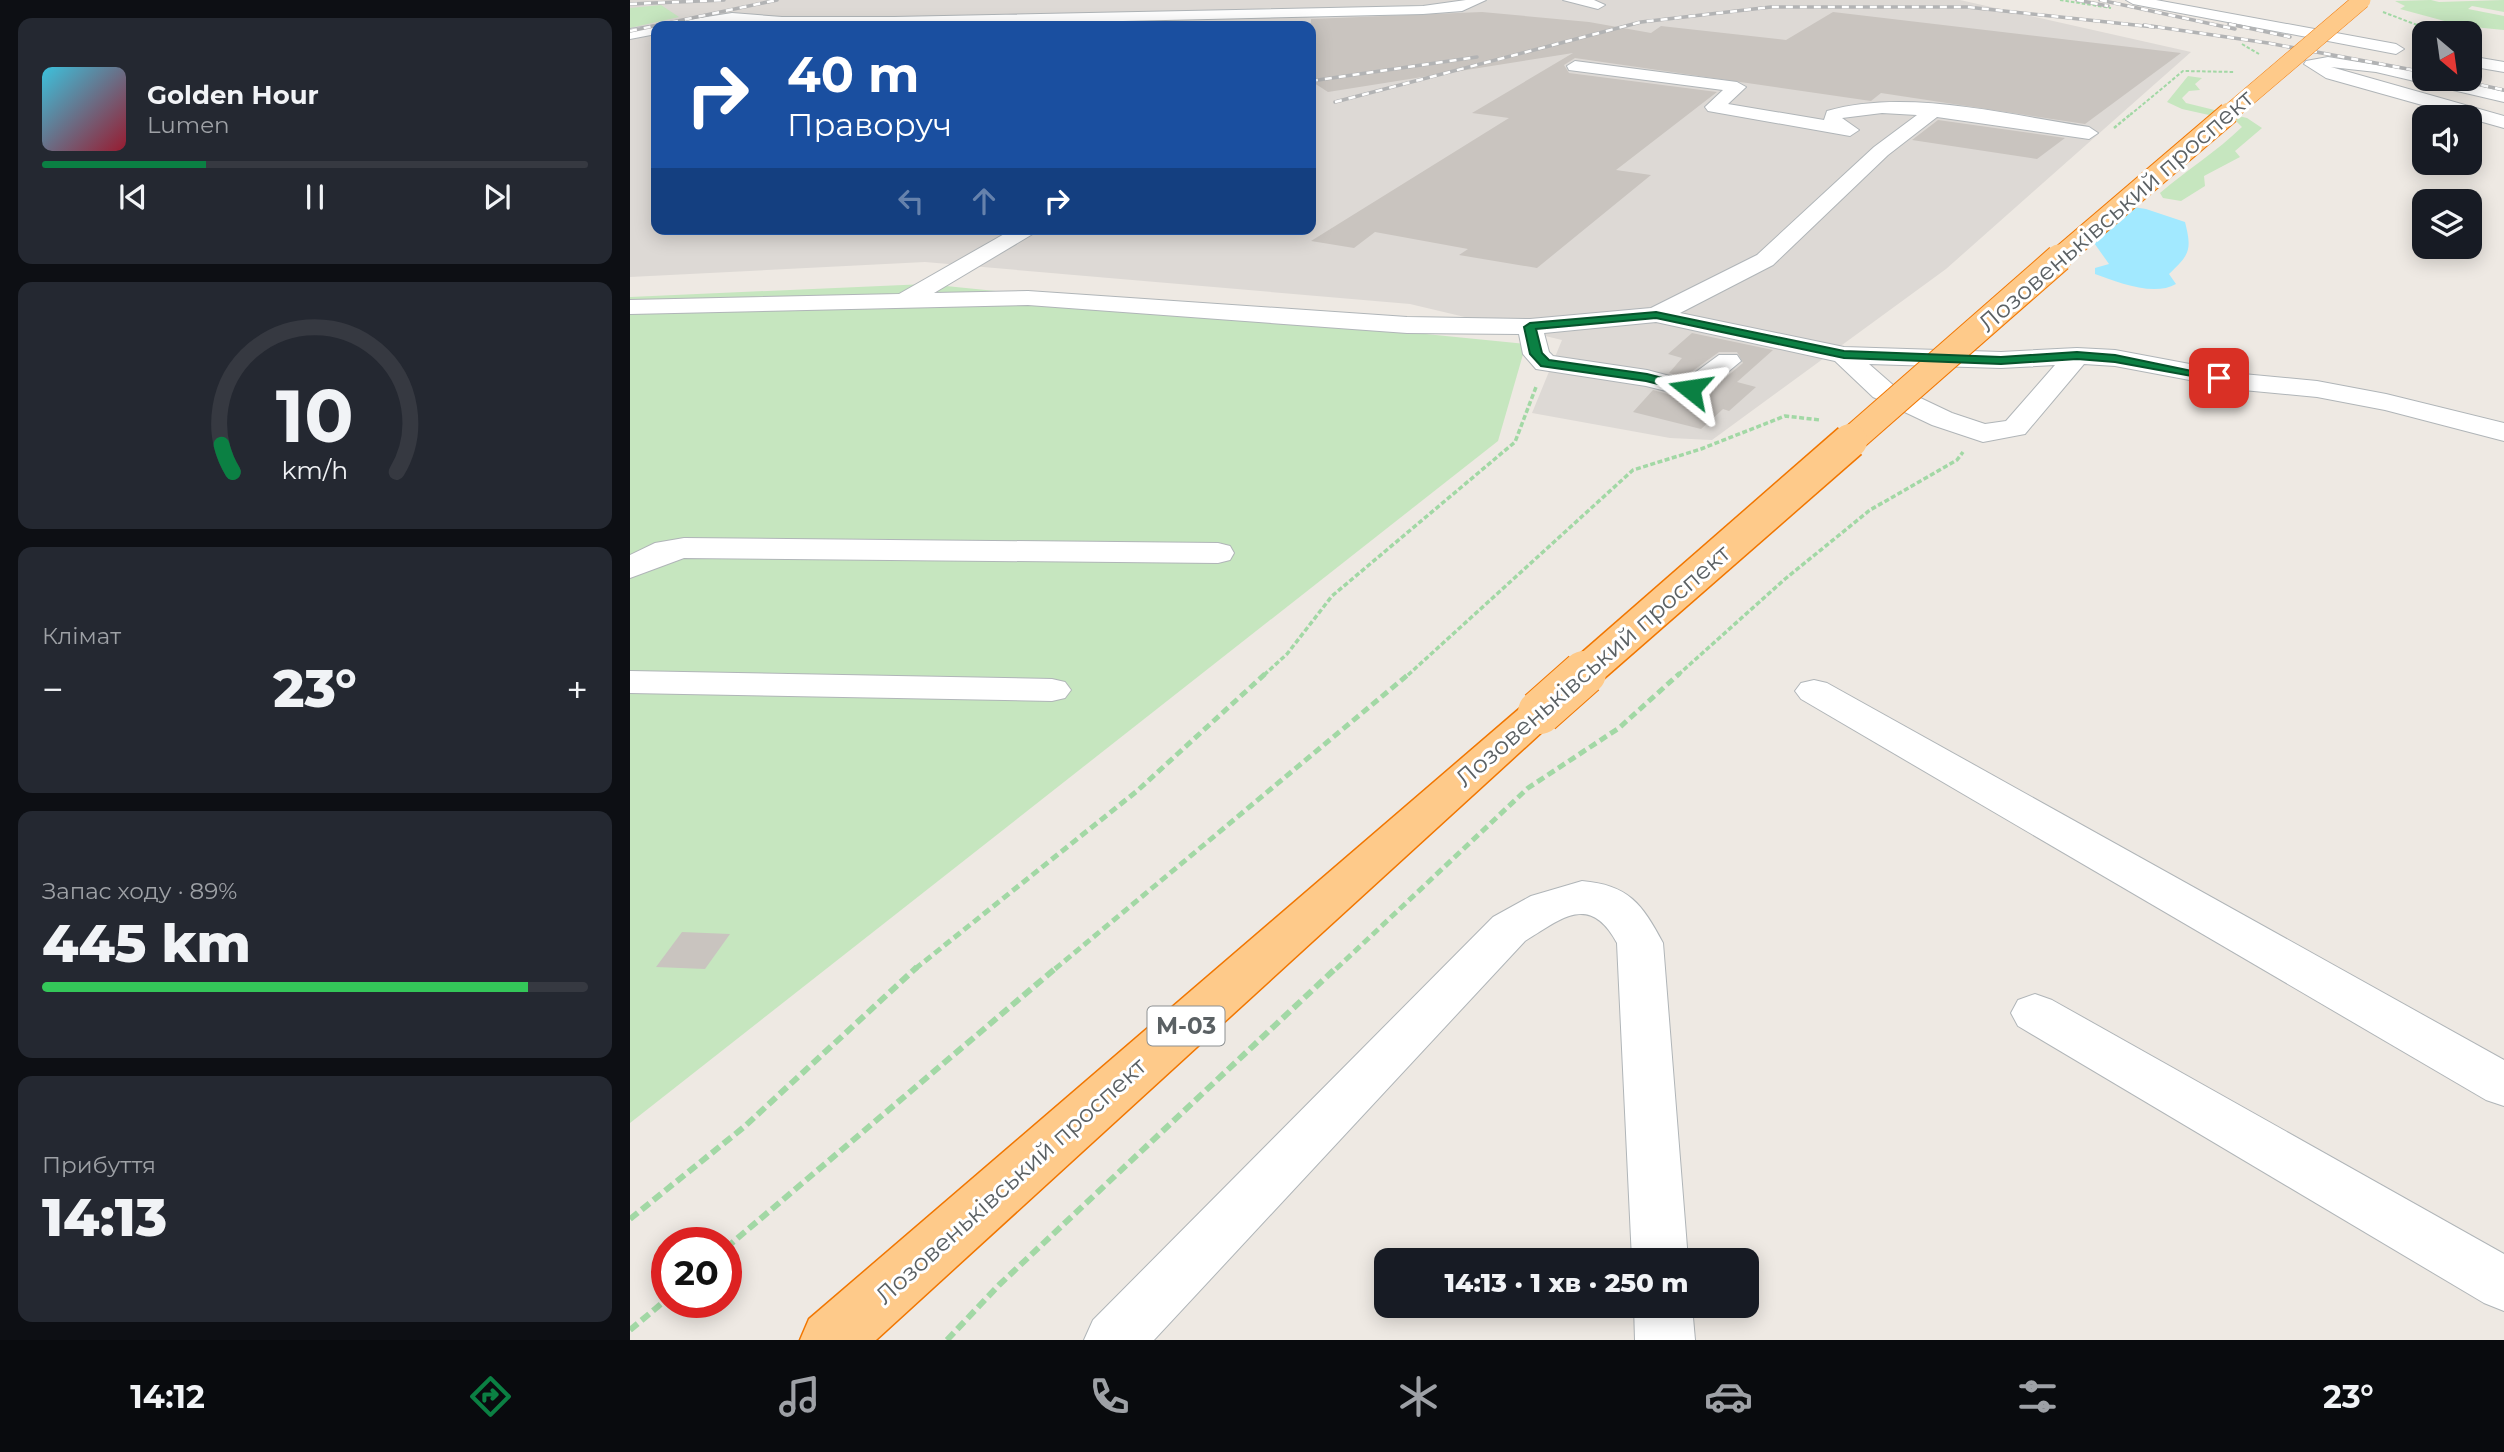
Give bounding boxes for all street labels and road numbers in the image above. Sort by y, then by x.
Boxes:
street label: Лозовеньківський проспект [1973,83,2259,338]
street label: Лозовеньківський проспект [1450,538,1736,793]
road number: М-03 [1148,1007,1224,1046]
street label: Лозовеньківський проспект [869,1051,1152,1310]

